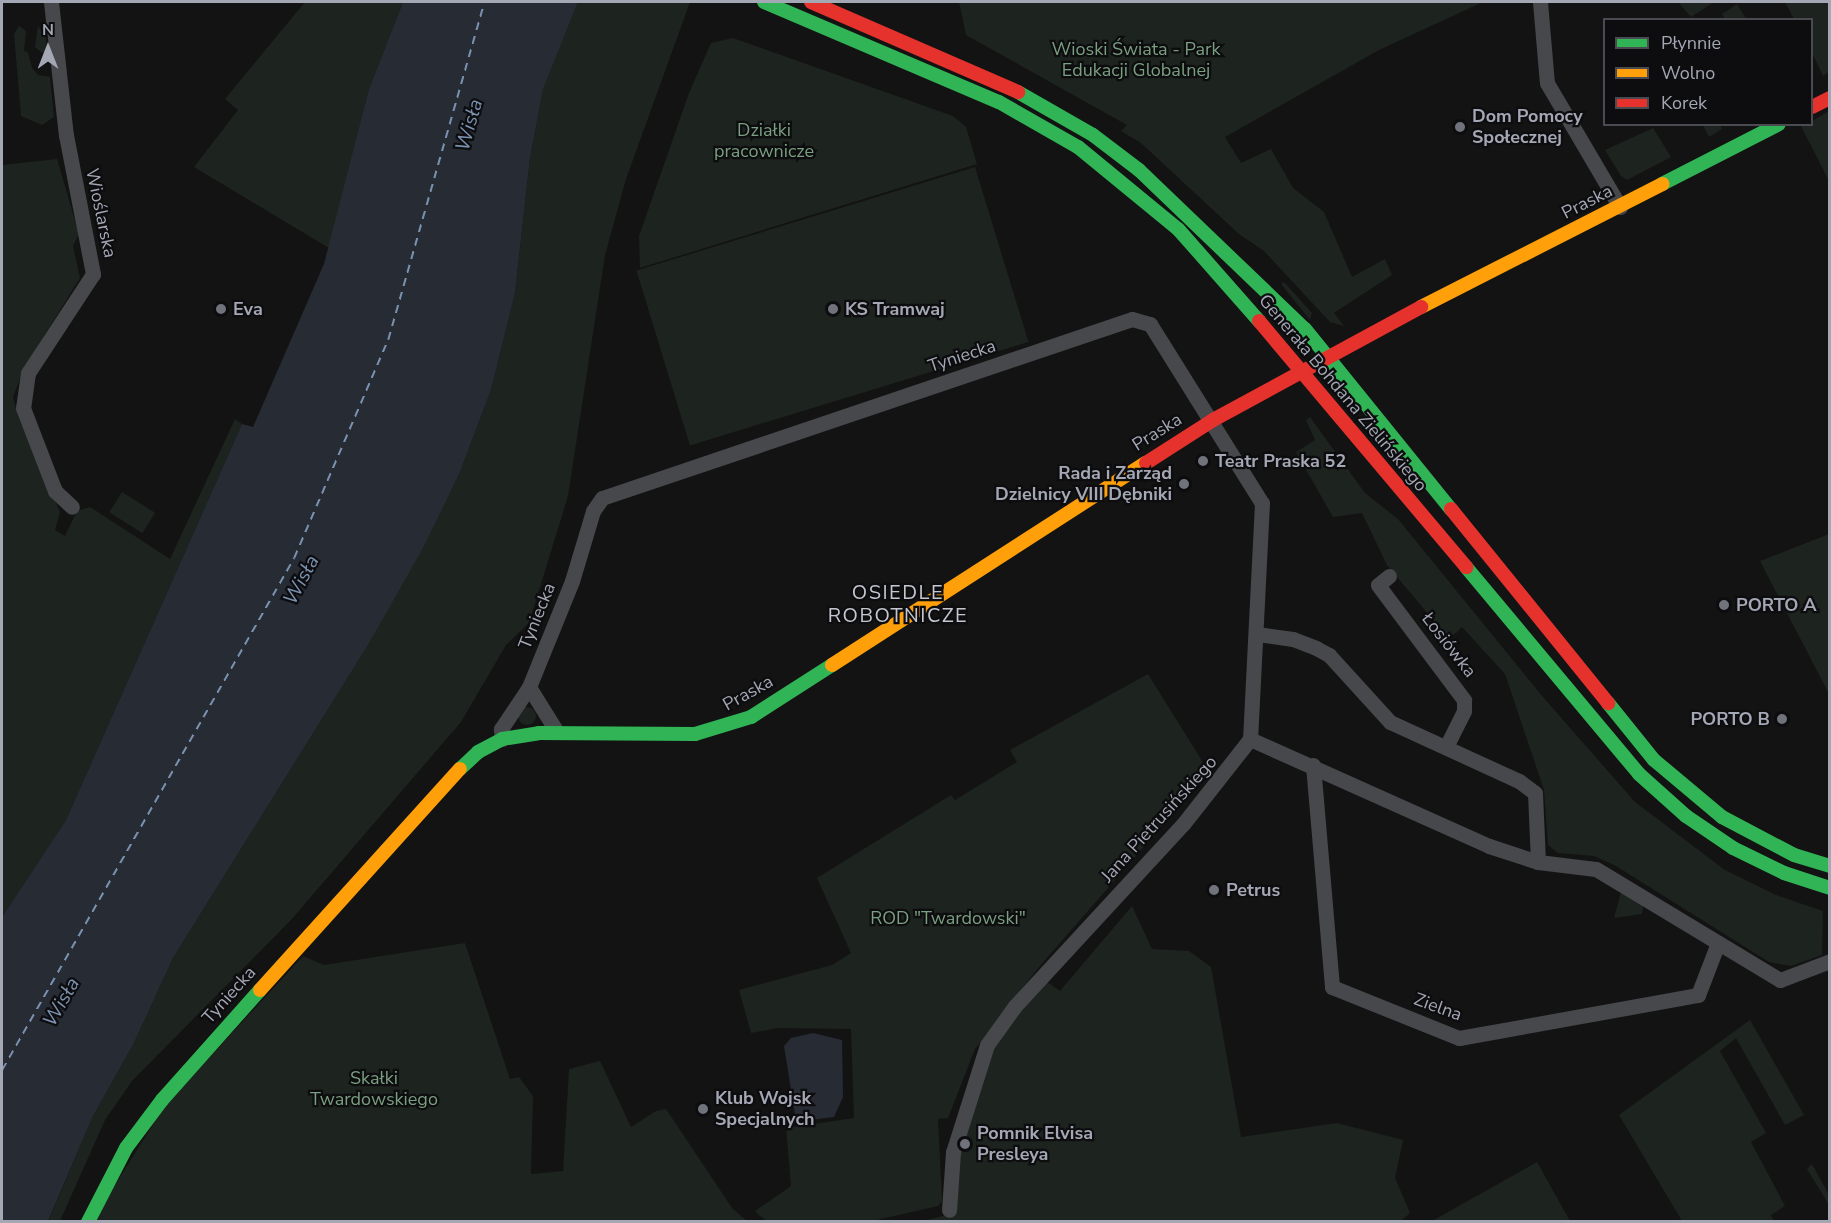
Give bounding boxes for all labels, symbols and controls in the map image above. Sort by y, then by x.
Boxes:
north arrow [18,18,78,78]
legend [1603,18,1813,126]
text: N [42,19,54,41]
text: Płynnie [1661,31,1721,55]
park label: Wioski Świata - Park Edukacji Globalnej [1052,39,1220,82]
text: Wolno [1661,61,1715,85]
text: Korek [1661,91,1707,115]
water label: Wisła [450,96,488,154]
place label: Dom Pomocy Społecznej [1472,106,1583,148]
park label: Działki pracownicze [714,120,814,162]
marker: Dom Pomocy Społecznej [1453,120,1467,134]
street label: Wioślarska [81,166,121,260]
street label: Praska [1558,180,1616,224]
street label: Generała Bohdana Zielińskiego [1254,290,1432,496]
place label: Eva [233,298,263,320]
place label: KS Tramwaj [845,298,945,320]
marker: Eva [214,302,228,316]
marker: KS Tramwaj [826,302,840,316]
street label: Tyniecka [926,335,998,377]
street label: Praska [1128,408,1186,456]
place label: Teatr Praska 52 [1215,450,1346,472]
marker: Teatr Praska 52 [1196,454,1210,468]
place label: Rada i Zarząd Dzielnicy VIII Dębniki [995,463,1172,506]
marker: Rada i Zarząd Dzielnicy VIII Dębniki [1177,477,1191,491]
water label: Wisła [278,551,324,609]
street label: Tyniecka [514,580,560,652]
district label: OSIEDLE ROBOTNICZE [828,580,968,627]
place label: PORTO A [1736,594,1817,616]
marker: PORTO A [1717,598,1731,612]
street label: Łosiówka [1417,608,1481,682]
street label: Praska [719,670,777,716]
place label: PORTO B [1690,708,1770,730]
marker: PORTO B [1775,712,1789,726]
street label: Jana Pietrusińskiego [1097,751,1221,887]
place label: Petrus [1226,879,1280,901]
marker: Petrus [1207,883,1221,897]
park label: ROD "Twardowski" [870,907,1026,929]
street label: Tyniecka [198,962,260,1028]
water label: Wisła [37,973,85,1031]
street label: Zielna [1411,988,1465,1026]
park label: Skałki Twardowskiego [310,1068,438,1110]
place label: Klub Wojsk Specjalnych [715,1088,814,1130]
marker: Klub Wojsk Specjalnych [696,1102,710,1116]
place label: Pomnik Elvisa Presleya [977,1123,1093,1166]
marker: Pomnik Elvisa Presleya [958,1137,972,1151]

